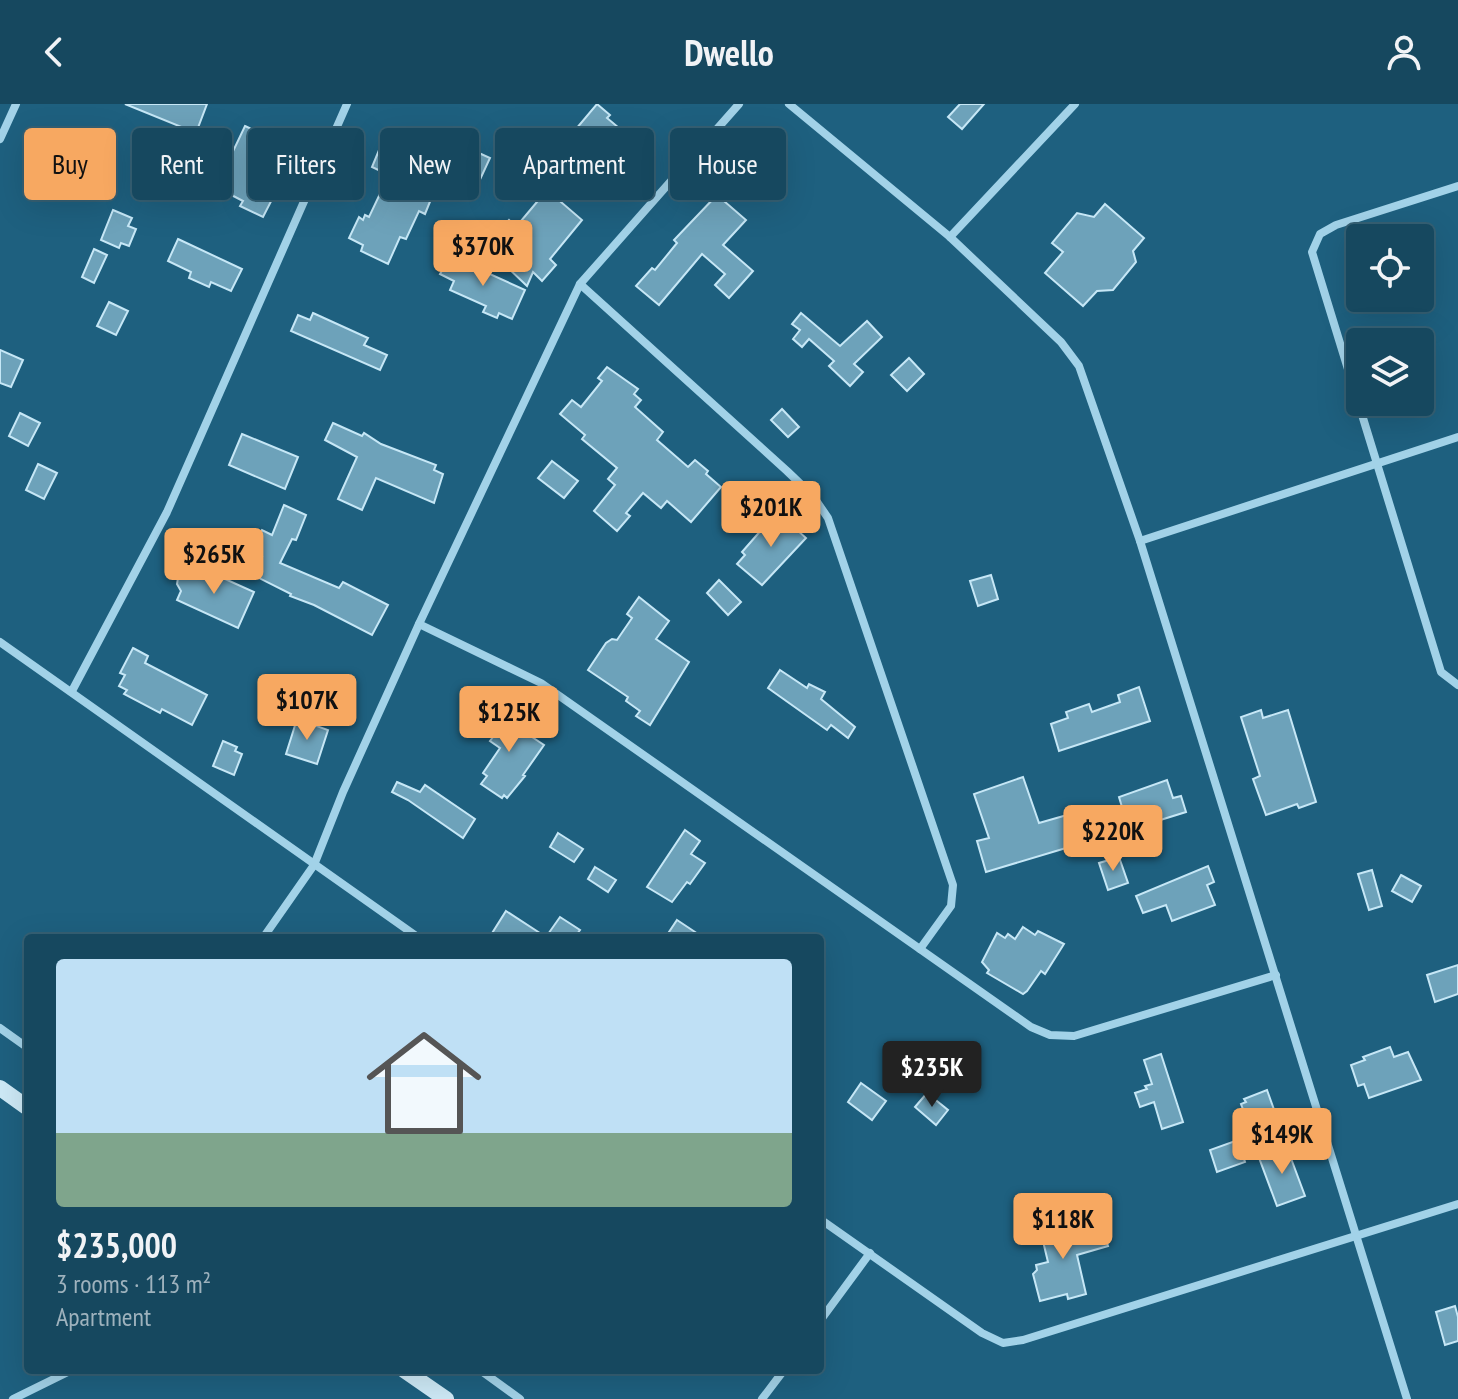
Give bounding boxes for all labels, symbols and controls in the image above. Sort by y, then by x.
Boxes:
text: Dwello [684,29,774,76]
icon: back [32,30,76,74]
icon: person [1382,30,1426,74]
chip: Buy [24,128,116,200]
chip: Rent [132,128,232,200]
chip: Filters [248,128,364,200]
chip: New [380,128,479,200]
chip: Apartment [495,128,654,200]
chip: House [670,128,786,200]
pin: $370K [427,220,539,288]
map controls [1346,224,1434,416]
button: locate [1346,224,1434,312]
text: $370K [451,229,515,262]
button: layers [1346,328,1434,416]
pin: $201K [715,481,827,549]
text: $201K [739,490,803,523]
pin: $265K [158,528,270,596]
text: $265K [182,537,246,570]
pin: $107K [251,674,363,742]
text: $107K [275,683,339,716]
pin: $125K [453,686,565,754]
text: $125K [477,695,541,728]
pin: $220K [1057,805,1169,873]
text: $220K [1081,814,1145,847]
icon: home [352,1011,496,1155]
pin: $235K [876,1041,988,1109]
text: $235K [900,1050,964,1083]
pin: $149K [1226,1108,1338,1176]
text: $149K [1250,1117,1314,1150]
pin: $118K [1007,1193,1119,1261]
text: $118K [1031,1202,1095,1235]
text: $235,000 [56,1223,177,1267]
text: 3 rooms · 113 m² [56,1267,211,1300]
text: Apartment [56,1300,151,1333]

